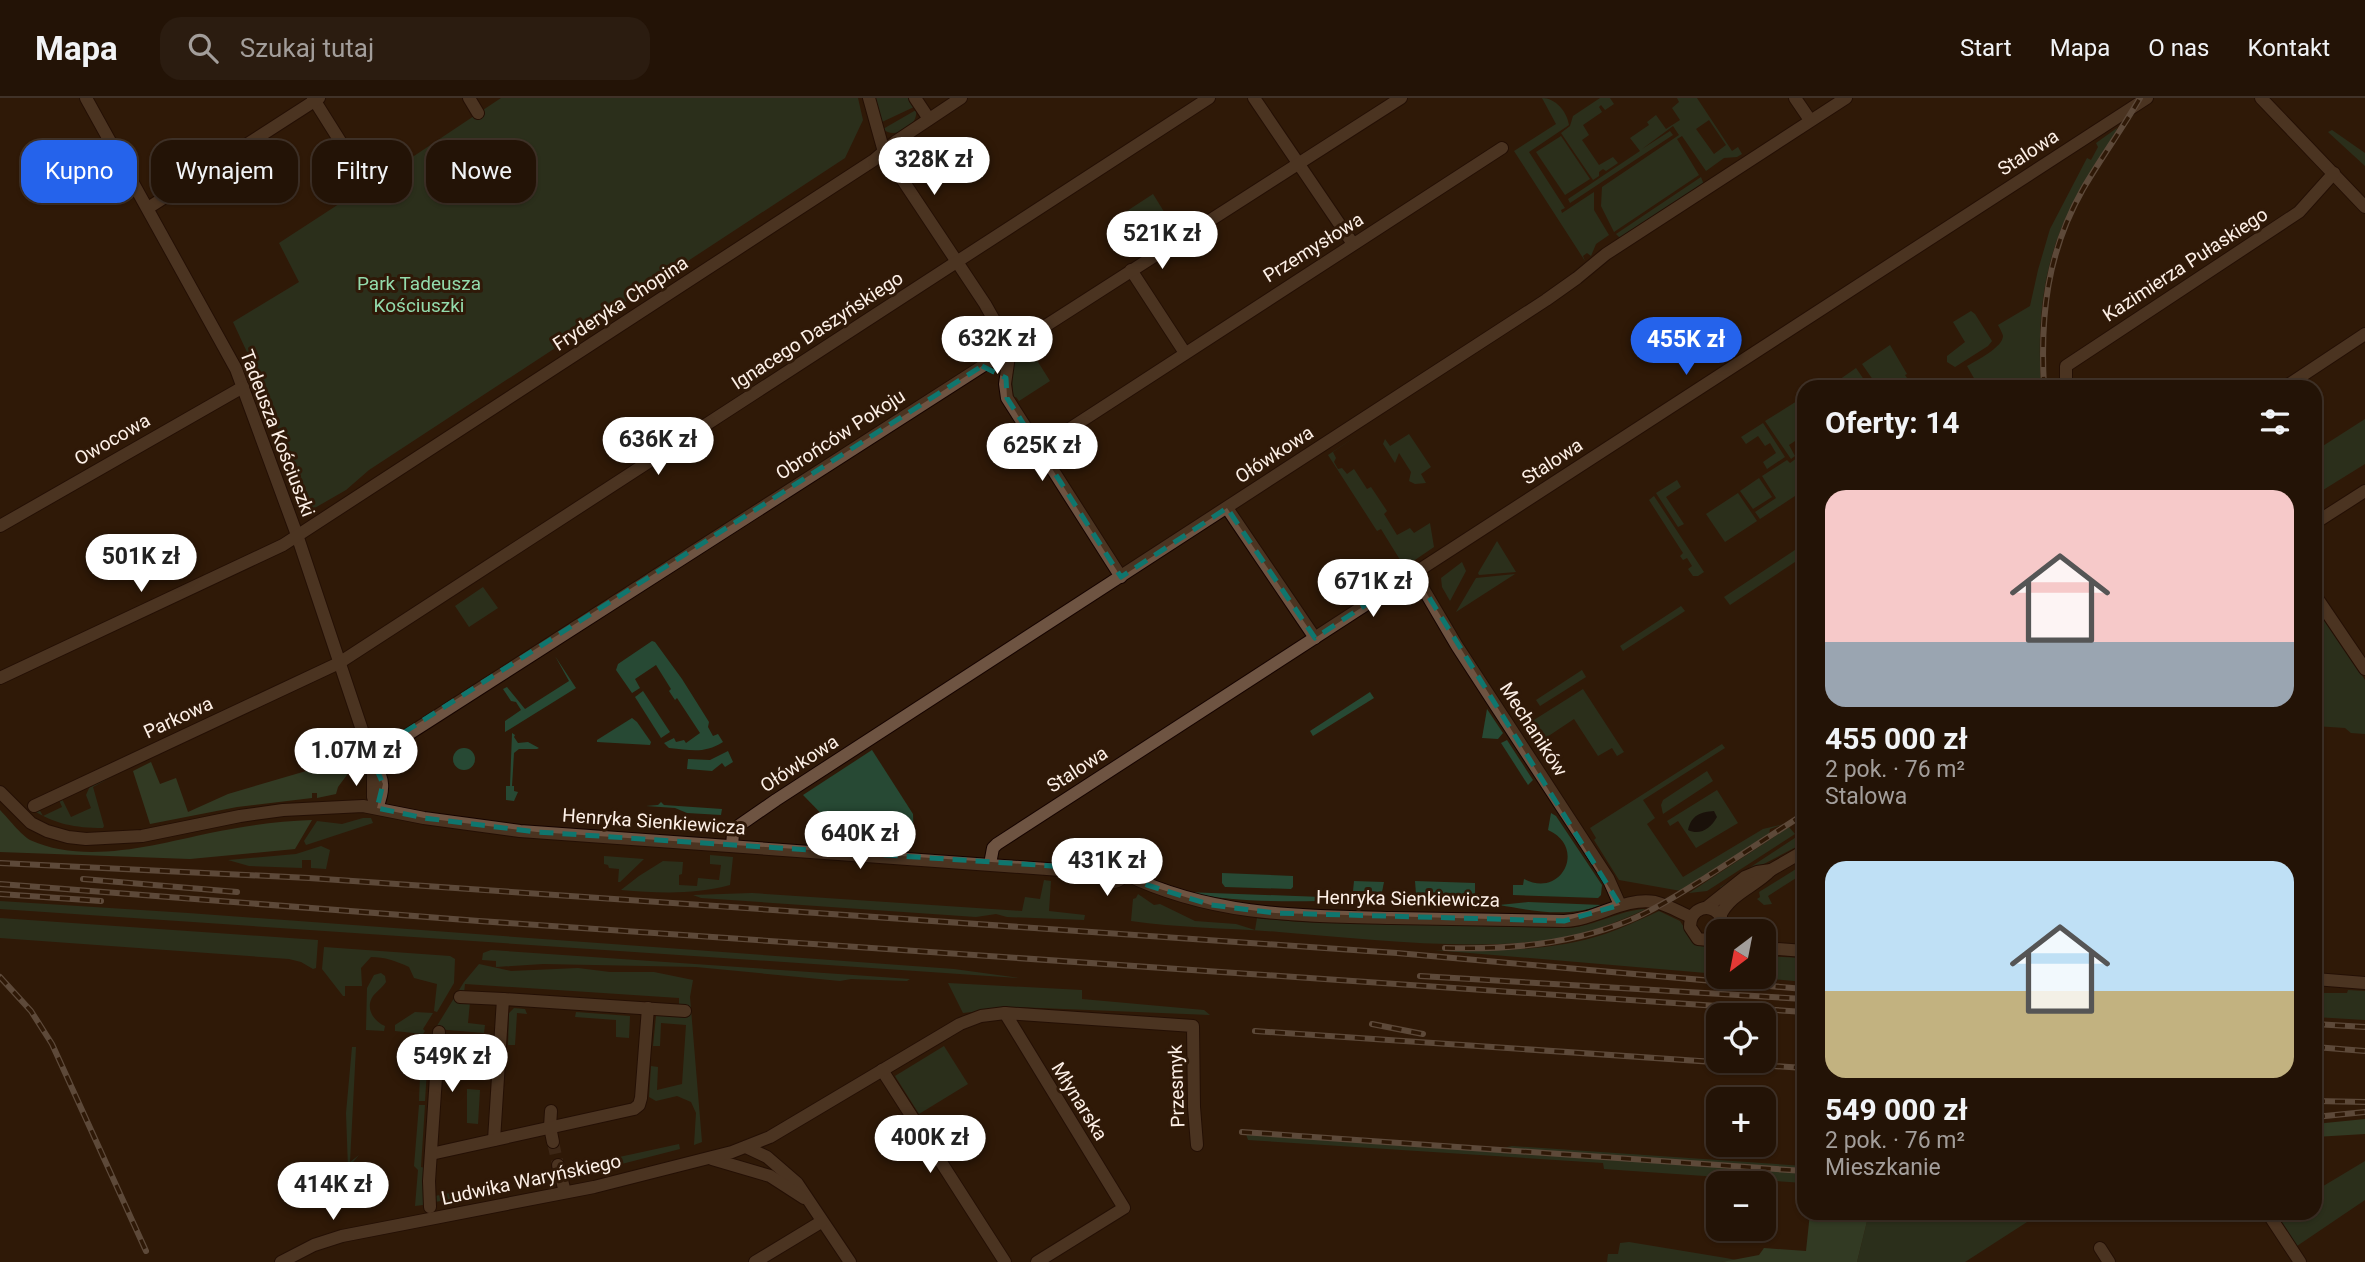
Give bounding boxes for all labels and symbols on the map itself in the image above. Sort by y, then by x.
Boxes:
street label: Stalowa [1994,124,2063,181]
pin: 328K zł [869,138,999,197]
street label: Kazimierza Pułaskiego [2098,202,2272,326]
street label: Przemysłowa [1259,208,1368,287]
pin: 521K zł [1097,212,1227,271]
street label: Fryderyka Chopina [548,251,692,356]
street label: Ignacego Daszyńskiego [727,266,907,395]
park label: Park Tadeusza Kościuszki [357,272,481,317]
pin: 632K zł [932,316,1062,376]
pin: 455K zł [1621,317,1751,377]
street label: Tadeusza Kościuszki [235,346,320,520]
street label: Obrońców Pokoju [771,384,909,485]
street label: Owocowa [70,409,154,470]
pin: 636K zł [593,418,723,477]
street label: Ołówkowa [1231,421,1318,488]
pin: 625K zł [977,424,1107,483]
street label: Stalowa [1518,433,1587,490]
pin: 501K zł [76,534,206,594]
pin: 671K zł [1308,560,1438,619]
street label: Mechaników [1495,678,1572,781]
street label: Parkowa [140,691,216,743]
pin: 1.07M zł [284,728,428,788]
street label: Ołówkowa [756,730,843,797]
street label: Stalowa [1043,741,1112,798]
street label: Henryka Sienkiewicza [561,804,746,839]
pin: 640K zł [795,812,925,871]
pin: 431K zł [1042,838,1172,898]
street label: Henryka Sienkiewicza [1316,885,1500,912]
north arrow [1706,919,1776,989]
pin: 549K zł [387,1034,517,1094]
street label: Przesmyk [1164,1044,1189,1128]
street label: Młynarska [1047,1058,1113,1145]
pin: 400K zł [865,1116,995,1175]
street label: Ludwika Waryńskiego [439,1149,623,1210]
pin: 414K zł [268,1162,398,1222]

